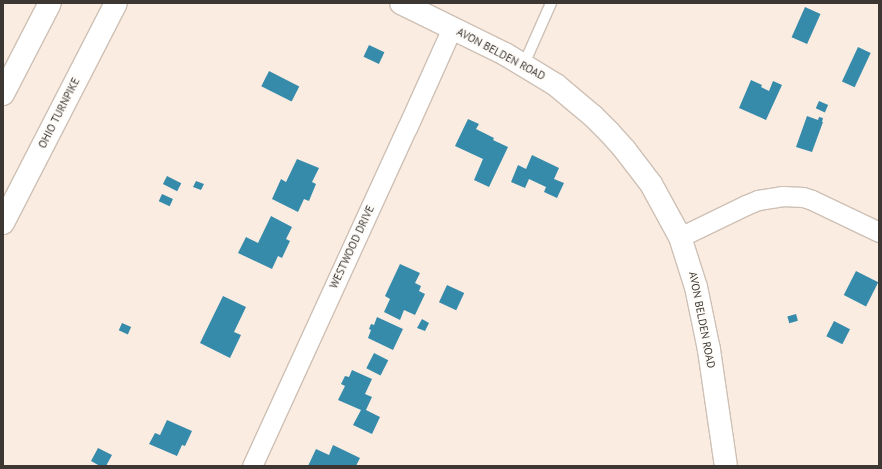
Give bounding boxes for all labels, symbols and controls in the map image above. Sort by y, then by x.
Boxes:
street label: AVON BELDEN ROAD [455,25,547,83]
street label: OHIO TURNPIKE [35,75,83,151]
street label: WESTWOOD DRIVE [327,203,377,291]
street label: AVON BELDEN ROAD [686,271,718,369]

